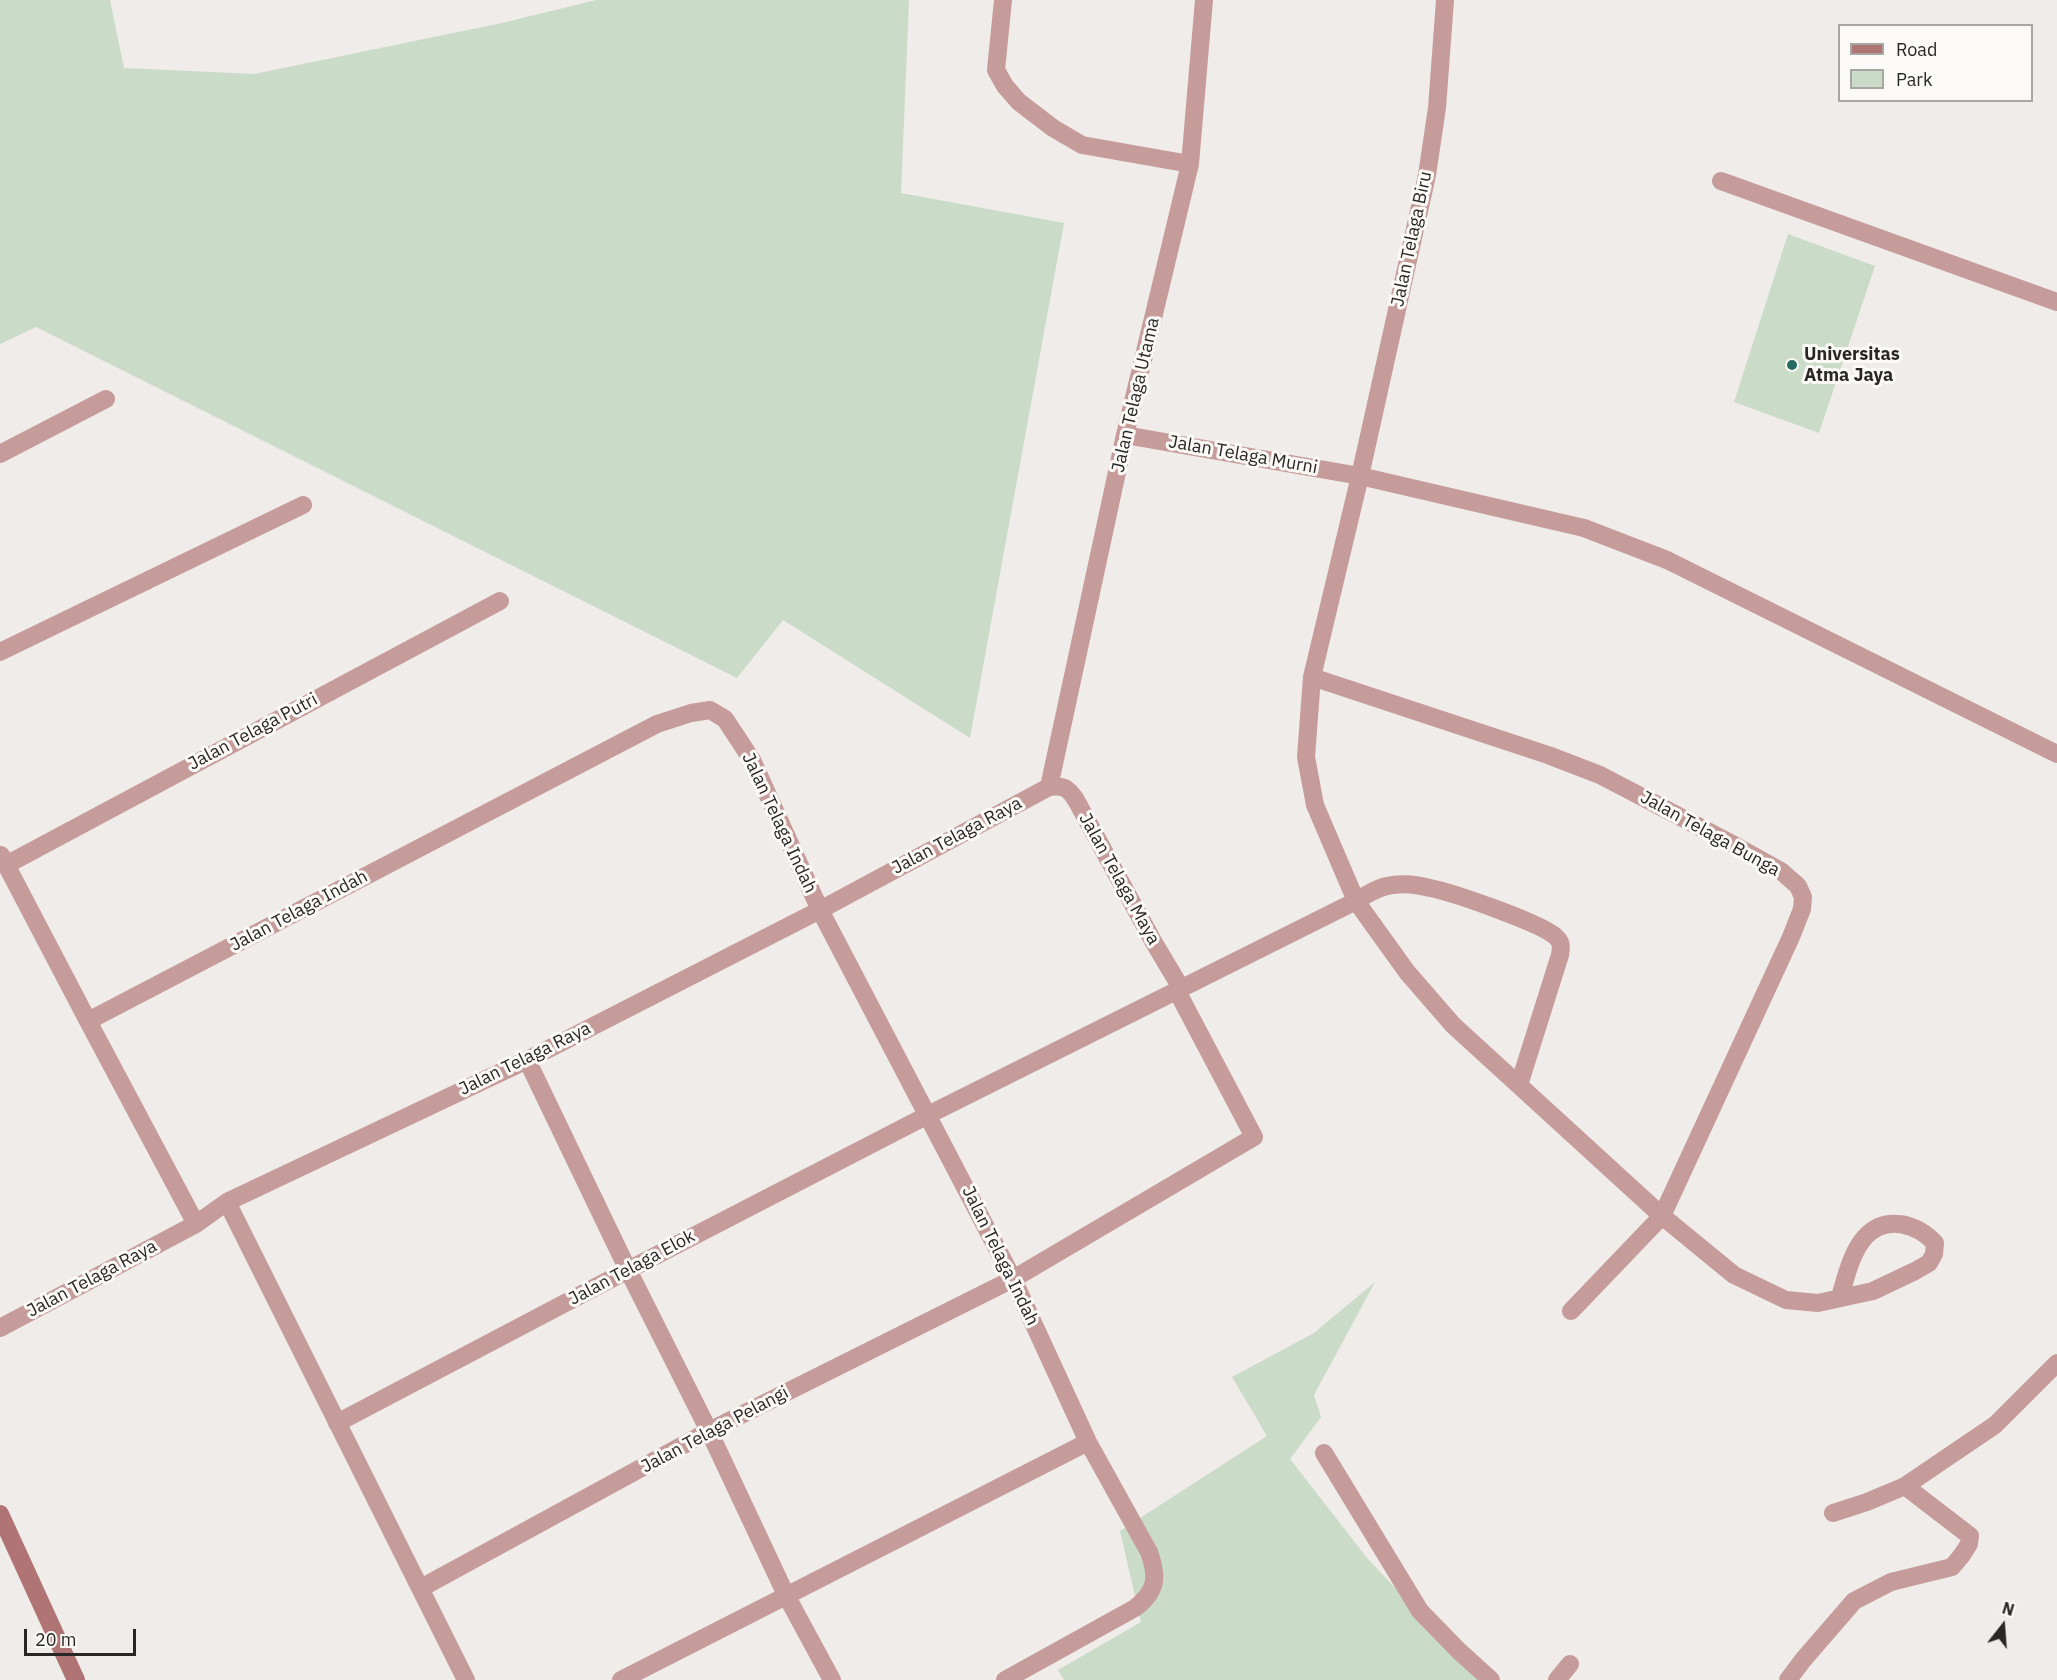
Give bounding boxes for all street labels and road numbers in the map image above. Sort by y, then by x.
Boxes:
street label: Jalan Telaga Biru [1387,169,1437,309]
street label: Jalan Telaga Utama [1108,316,1164,474]
street label: Jalan Telaga Murni [1167,431,1319,479]
street label: Jalan Telaga Putri [185,689,321,775]
street label: Jalan Telaga Indah [737,749,821,897]
street label: Jalan Telaga Bunga [1637,787,1783,881]
street label: Jalan Telaga Raya [888,793,1026,879]
street label: Jalan Telaga Maya [1074,809,1164,949]
street label: Jalan Telaga Indah [227,866,371,956]
street label: Jalan Telaga Raya [456,1018,594,1100]
street label: Jalan Telaga Indah [957,1183,1043,1329]
street label: Jalan Telaga Elok [565,1226,699,1310]
street label: Jalan Telaga Raya [23,1236,161,1322]
street label: Jalan Telaga Pelangi [638,1382,792,1478]

